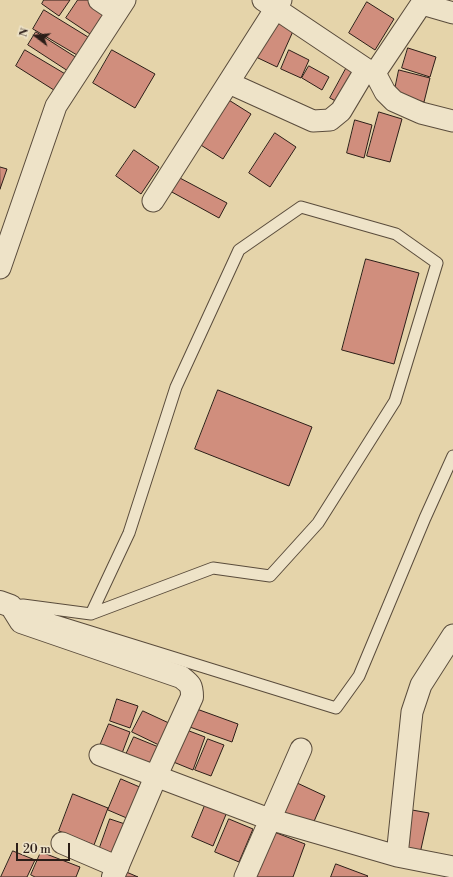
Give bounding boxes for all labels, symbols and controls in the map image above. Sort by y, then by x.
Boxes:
north arrow [16,16,56,56]
text: N [17,27,32,39]
scale bar [18,835,72,861]
text: 20 m [23,842,51,857]

